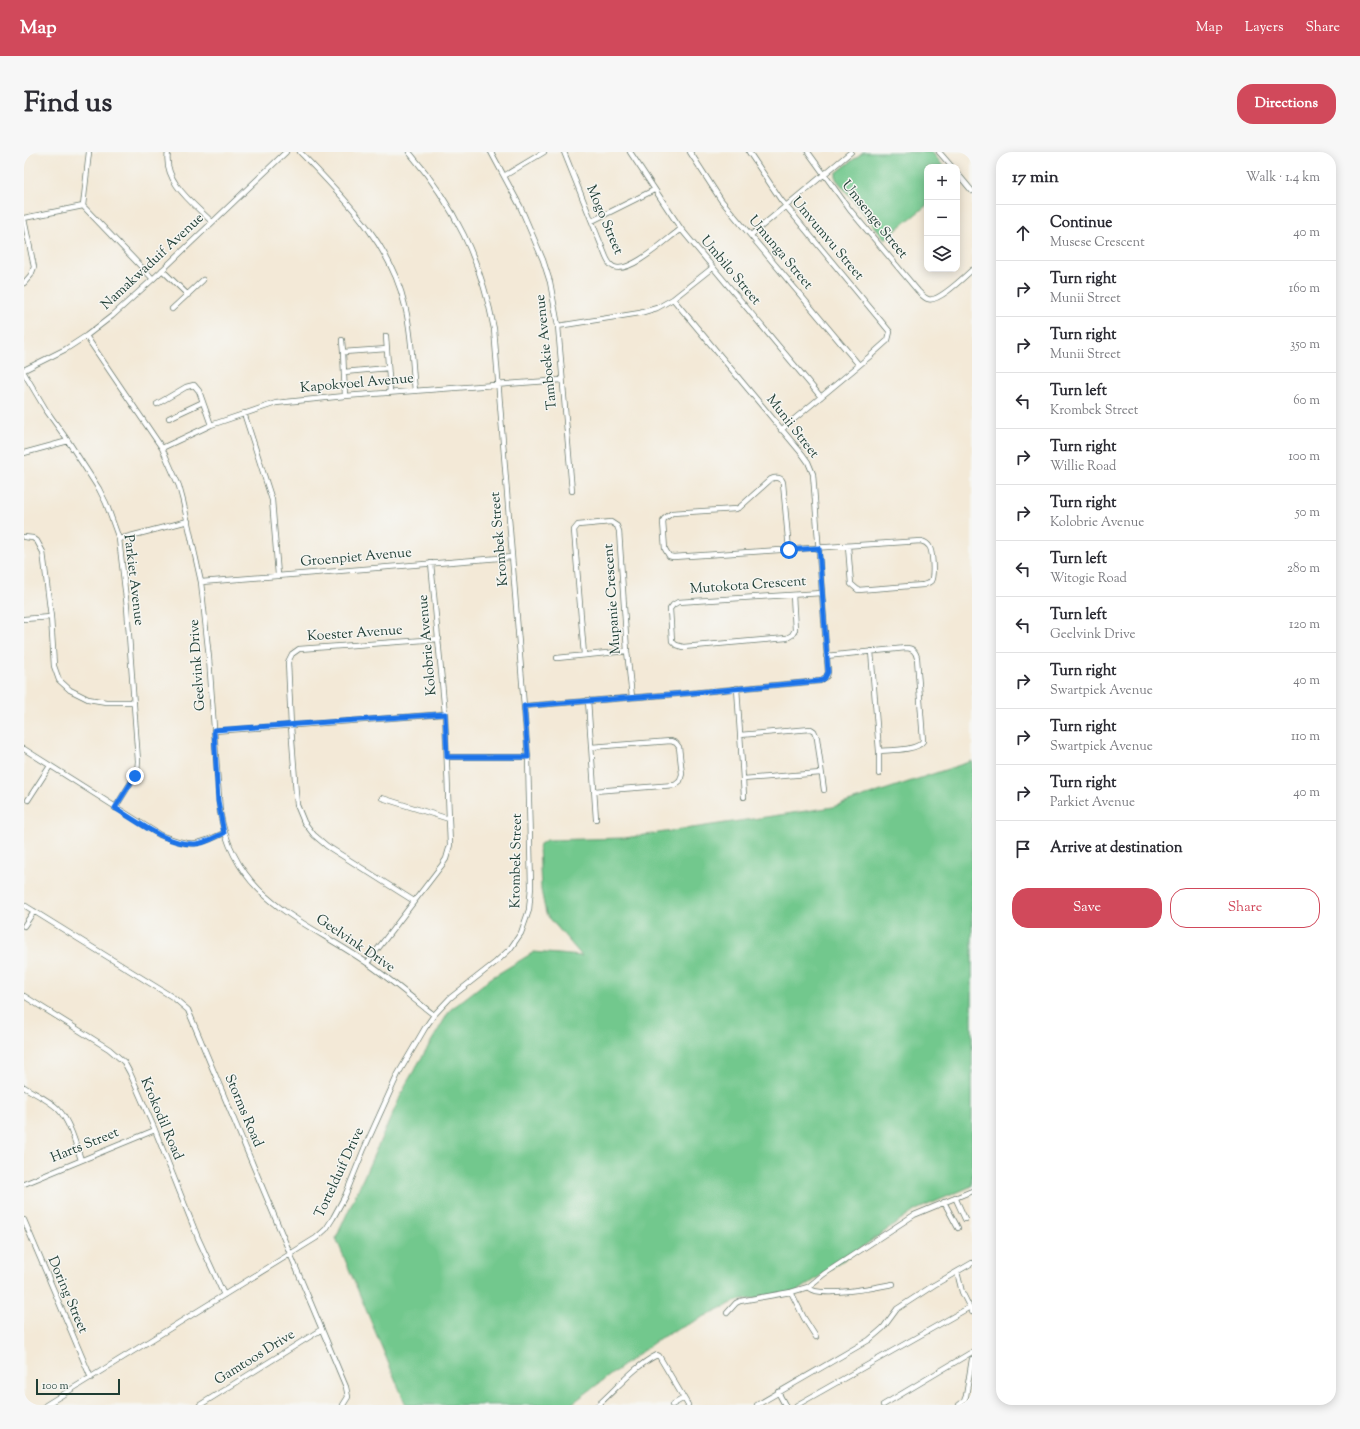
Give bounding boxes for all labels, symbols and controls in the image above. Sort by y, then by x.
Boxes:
text: Map [20,15,57,42]
text: Map [1196,18,1223,38]
text: Layers [1245,18,1283,38]
text: Share [1305,18,1340,38]
text: Find us [24,84,112,124]
button: Directions [1237,84,1336,124]
map controls [924,164,960,272]
button: + [924,164,960,200]
text: 17 min [1012,166,1059,190]
text: Walk · 1.4 km [1246,169,1320,187]
street label: Umsenge Street [836,177,912,264]
street label: Mogo Street [580,182,628,258]
street label: Umvumvu Street [786,193,868,285]
button: − [924,200,960,236]
street label: Namakwaduif Avenue [97,209,209,315]
street label: Umunga Street [743,212,817,295]
text: Continue [1050,213,1112,234]
icon: ahead [1012,222,1034,244]
text: 40 m [1293,224,1320,242]
street label: Umbilo Street [695,232,765,310]
text: Musese Crescent [1050,234,1145,252]
button: layers [924,236,960,272]
text: Turn right [1050,269,1116,290]
icon: right [1012,278,1034,300]
text: 160 m [1289,280,1320,298]
text: Munii Street [1050,290,1121,308]
street label: Tamboekie Avenue [531,293,563,411]
text: Turn right [1050,325,1116,346]
icon: right [1012,334,1034,356]
text: 350 m [1290,336,1320,354]
text: Munii Street [1050,346,1121,364]
street label: Kapokvoel Avenue [299,369,415,399]
text: Turn left [1050,381,1107,402]
icon: left [1012,390,1034,412]
street label: Munii Street [761,391,823,463]
text: 60 m [1293,392,1320,410]
text: Krombek Street [1050,402,1138,420]
text: Turn right [1050,437,1116,458]
icon: right [1012,446,1034,468]
text: 100 m [1288,448,1320,466]
text: Willie Road [1050,458,1116,476]
street label: Krombek Street [486,491,514,587]
text: Turn right [1050,493,1116,514]
icon: right [1012,502,1034,524]
text: 50 m [1295,504,1320,522]
text: Kolobrie Avenue [1050,514,1144,532]
street label: Parkiet Avenue [117,533,149,627]
route start [780,541,798,559]
street label: Groenpiet Avenue [299,543,413,573]
street label: Mupanie Crescent [599,543,627,655]
text: Turn left [1050,549,1107,570]
icon: left [1012,558,1034,580]
text: 280 m [1287,560,1320,578]
text: Witogie Road [1050,570,1127,588]
street label: Mutokota Crescent [689,572,807,600]
street label: Kolobrie Avenue [414,594,442,696]
text: Turn left [1050,605,1107,626]
icon: left [1012,614,1034,636]
text: 120 m [1289,616,1320,634]
street label: Geelvink Drive [185,618,211,712]
street label: Koester Avenue [307,621,403,647]
text: Geelvink Drive [1050,626,1136,644]
text: Turn right [1050,661,1116,682]
icon: right [1012,670,1034,692]
text: 40 m [1293,672,1320,690]
text: Swartpiek Avenue [1050,682,1153,700]
text: Turn right [1050,717,1116,738]
icon: right [1012,726,1034,748]
text: 110 m [1291,728,1320,746]
text: Swartpiek Avenue [1050,738,1153,756]
route end [126,767,144,785]
text: Turn right [1050,773,1116,794]
icon: right [1012,782,1034,804]
text: 40 m [1293,784,1320,802]
text: Parkiet Avenue [1050,794,1135,812]
street label: Krombek Street [506,813,528,909]
icon: arrive [1012,838,1034,860]
text: Arrive at destination [1050,838,1183,859]
button: Save [1012,888,1162,928]
button: Share [1170,888,1320,928]
street label: Geelvink Drive [311,910,399,978]
street label: Storms Road [219,1071,267,1151]
street label: Krokodil Road [135,1075,187,1163]
street label: Harts Street [48,1123,122,1169]
street label: Tortelduif Drive [310,1124,370,1222]
street label: Doring Street [42,1253,92,1337]
street label: Gamtoos Drive [211,1325,299,1391]
scale bar [36,1377,120,1396]
text: 100 m [42,1378,69,1394]

